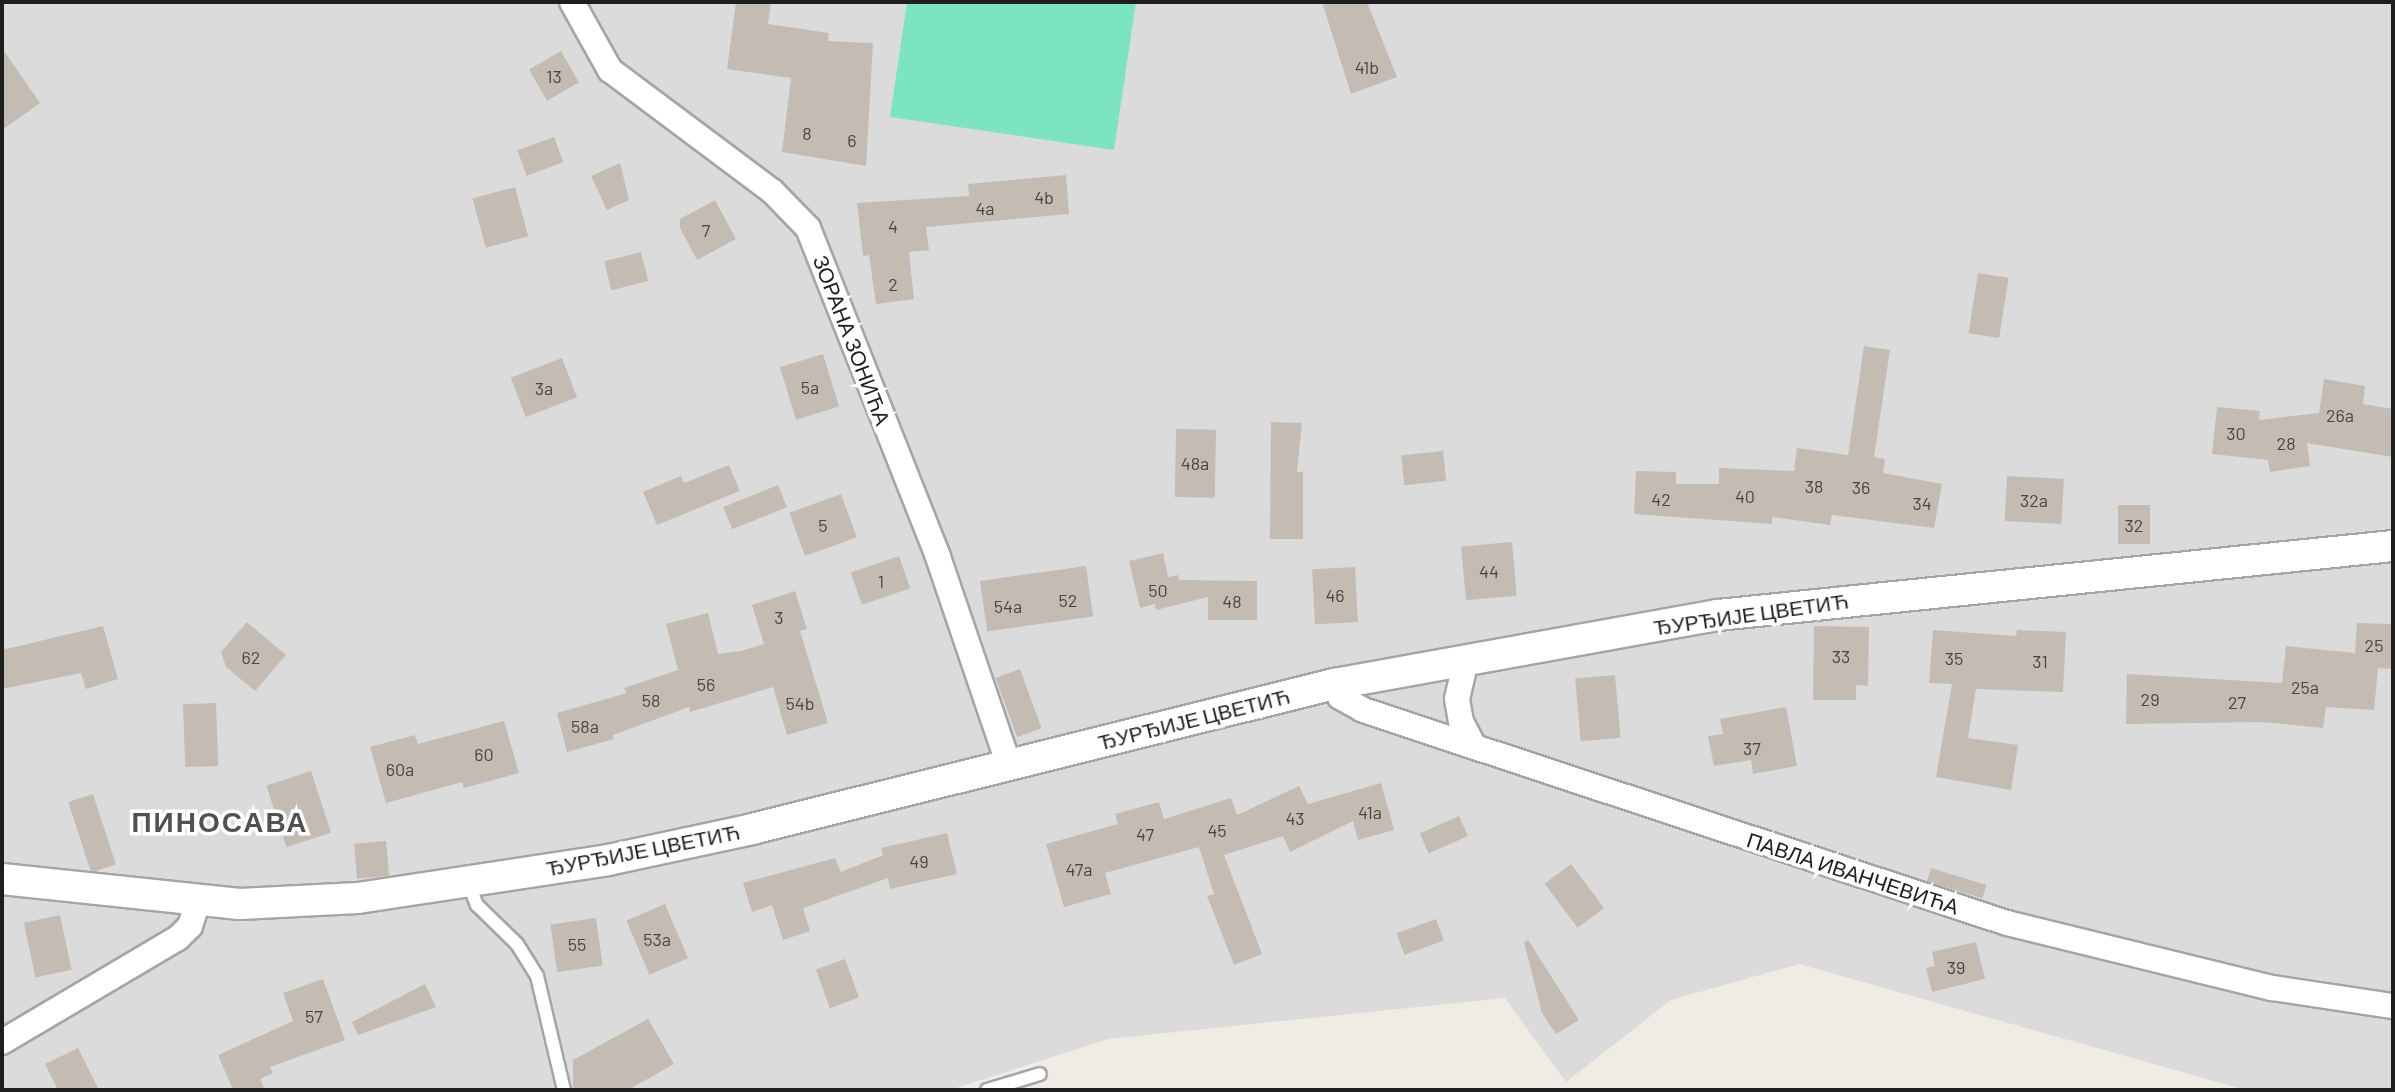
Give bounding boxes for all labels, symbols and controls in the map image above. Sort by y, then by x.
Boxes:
house number: 41b [1355,56,1379,78]
house number: 13 [546,65,562,87]
house number: 8 [802,122,812,144]
house number: 6 [847,129,857,151]
house number: 4b [1034,186,1054,208]
house number: 4a [975,197,995,219]
house number: 4 [888,215,898,237]
house number: 7 [702,219,710,241]
street label: ЗОРАНА ЗОНИЋА [808,252,896,428]
house number: 2 [888,273,898,295]
house number: 5a [801,376,819,398]
house number: 3a [535,377,553,399]
house number: 26a [2326,404,2354,426]
house number: 30 [2226,422,2246,444]
house number: 28 [2276,432,2296,454]
house number: 48a [1181,452,1209,474]
house number: 38 [1805,475,1823,497]
house number: 36 [1852,476,1870,498]
house number: 40 [1735,485,1755,507]
house number: 42 [1651,488,1671,510]
house number: 32a [2020,489,2048,511]
house number: 34 [1912,492,1932,514]
house number: 5 [818,514,828,536]
house number: 32 [2125,514,2143,536]
house number: 44 [1479,560,1499,582]
house number: 1 [878,570,884,592]
house number: 50 [1148,579,1168,601]
house number: 46 [1325,584,1345,606]
street label: ЂУРЂИЈЕ ЦВЕТИЋ [1652,588,1850,640]
house number: 52 [1059,589,1077,611]
house number: 48 [1222,590,1242,612]
house number: 54a [994,595,1022,617]
house number: 3 [774,606,784,628]
house number: 25 [2365,634,2383,656]
house number: 33 [1832,645,1850,667]
house number: 62 [242,646,260,668]
house number: 35 [1945,647,1963,669]
house number: 31 [2032,650,2048,672]
house number: 56 [697,673,715,695]
house number: 25a [2291,676,2319,698]
street label: ЂУРЂИЈЕ ЦВЕТИЋ [1095,683,1293,755]
house number: 29 [2140,688,2160,710]
house number: 58 [642,689,660,711]
house number: 27 [2228,691,2246,713]
house number: 54b [786,692,814,714]
house number: 58a [571,715,599,737]
house number: 37 [1743,737,1761,759]
house number: 60 [474,743,494,765]
house number: 60a [386,758,414,780]
house number: 41a [1358,801,1382,823]
district label: ПИНОСАВА [132,804,308,838]
house number: 43 [1285,807,1305,829]
street label: ЂУРЂИЈЕ ЦВЕТИЋ [544,819,742,881]
house number: 45 [1207,819,1227,841]
house number: 47 [1136,823,1154,845]
street label: ПАВЛА ИВАНЧЕВИЋА [1744,827,1962,919]
house number: 49 [909,850,929,872]
house number: 47a [1065,858,1093,880]
house number: 53a [643,928,671,950]
house number: 55 [568,933,586,955]
house number: 39 [1947,956,1965,978]
house number: 57 [305,1005,323,1027]

